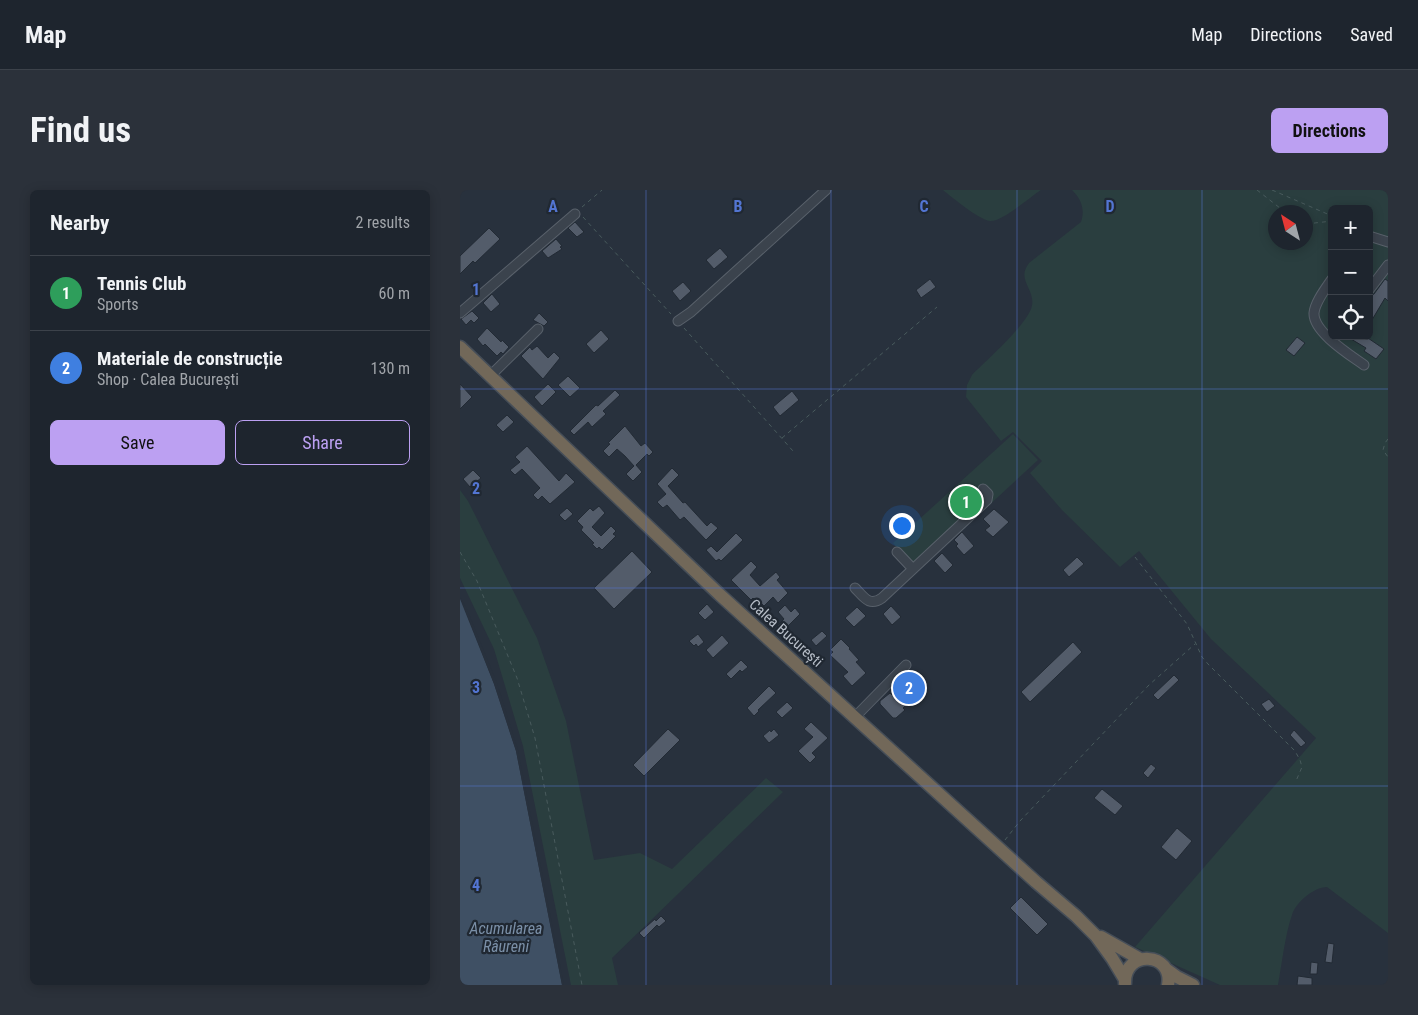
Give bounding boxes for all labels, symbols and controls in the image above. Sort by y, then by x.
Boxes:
text: Map [25,21,66,49]
text: Map [1191,24,1222,45]
text: Directions [1250,24,1322,45]
text: Saved [1350,24,1393,45]
button: Directions [1271,108,1388,153]
text: Find us [30,110,131,151]
text: A [548,197,558,216]
text: B [734,197,743,216]
text: C [919,197,929,216]
text: D [1105,197,1115,216]
north arrow [1268,205,1313,250]
map controls [1328,205,1373,340]
button: + [1328,205,1373,250]
text: Nearby [50,211,109,235]
text: 2 results [355,213,410,232]
button: − [1328,250,1373,295]
text: Tennis Club [97,272,186,295]
text: 1 [472,280,480,299]
text: 1 [62,284,70,303]
text: 60 m [378,284,410,303]
text: Sports [97,295,139,314]
button: locate [1328,295,1373,340]
text: Materiale de construcție [97,347,283,370]
text: 2 [62,359,70,378]
text: 130 m [371,359,410,378]
text: Shop · Calea București [97,370,239,389]
button: Save [50,420,225,465]
button: Share [235,420,410,465]
text: 2 [472,479,480,498]
pin: 1 [950,483,982,521]
your location [889,513,915,539]
street label: Calea București [746,595,826,671]
pin: 2 [893,669,925,707]
text: 3 [472,678,480,697]
text: 4 [472,876,480,895]
water label: Acumularea Râureni [468,919,543,956]

